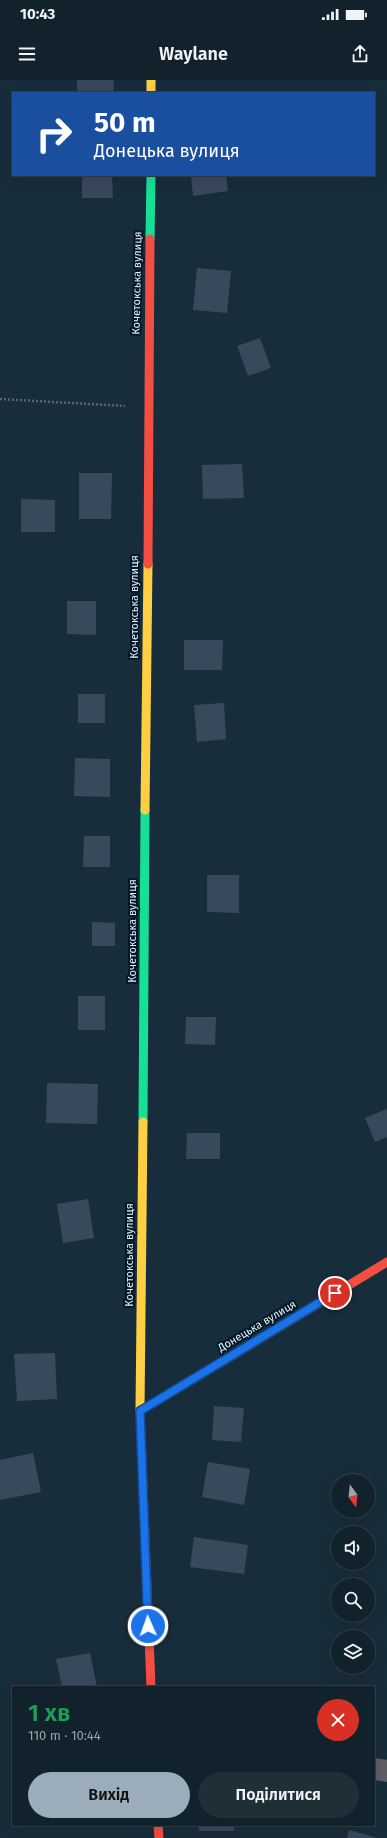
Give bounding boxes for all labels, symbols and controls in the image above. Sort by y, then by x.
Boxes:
text: 10:43 [20,5,55,23]
icon: menu [16,43,38,65]
text: Waylane [159,43,228,65]
icon: share [349,43,371,65]
text: 50 m [94,106,156,139]
icon: right [28,108,80,160]
text: Донецька вулиця [94,140,240,162]
street label: Кочетокська вулиця [130,231,144,335]
street label: Кочетокська вулиця [128,555,141,659]
street label: Кочетокська вулиця [126,879,139,983]
street label: Кочетокська вулиця [123,1203,136,1307]
pin [318,1276,352,1310]
icon: arrive [324,1282,346,1304]
street label: Донецька вулиця [215,1298,298,1355]
north arrow [331,1474,375,1518]
map controls [331,1474,375,1674]
button: sound [331,1526,375,1570]
button: search [331,1578,375,1622]
position arrow [127,1605,169,1647]
button: layers [331,1630,375,1674]
text: 1 хв [28,1699,70,1727]
button: close [317,1699,359,1741]
text: 110 m · 10:44 [28,1728,101,1743]
button: Вихід [28,1772,190,1818]
button: Поділитися [198,1772,359,1818]

